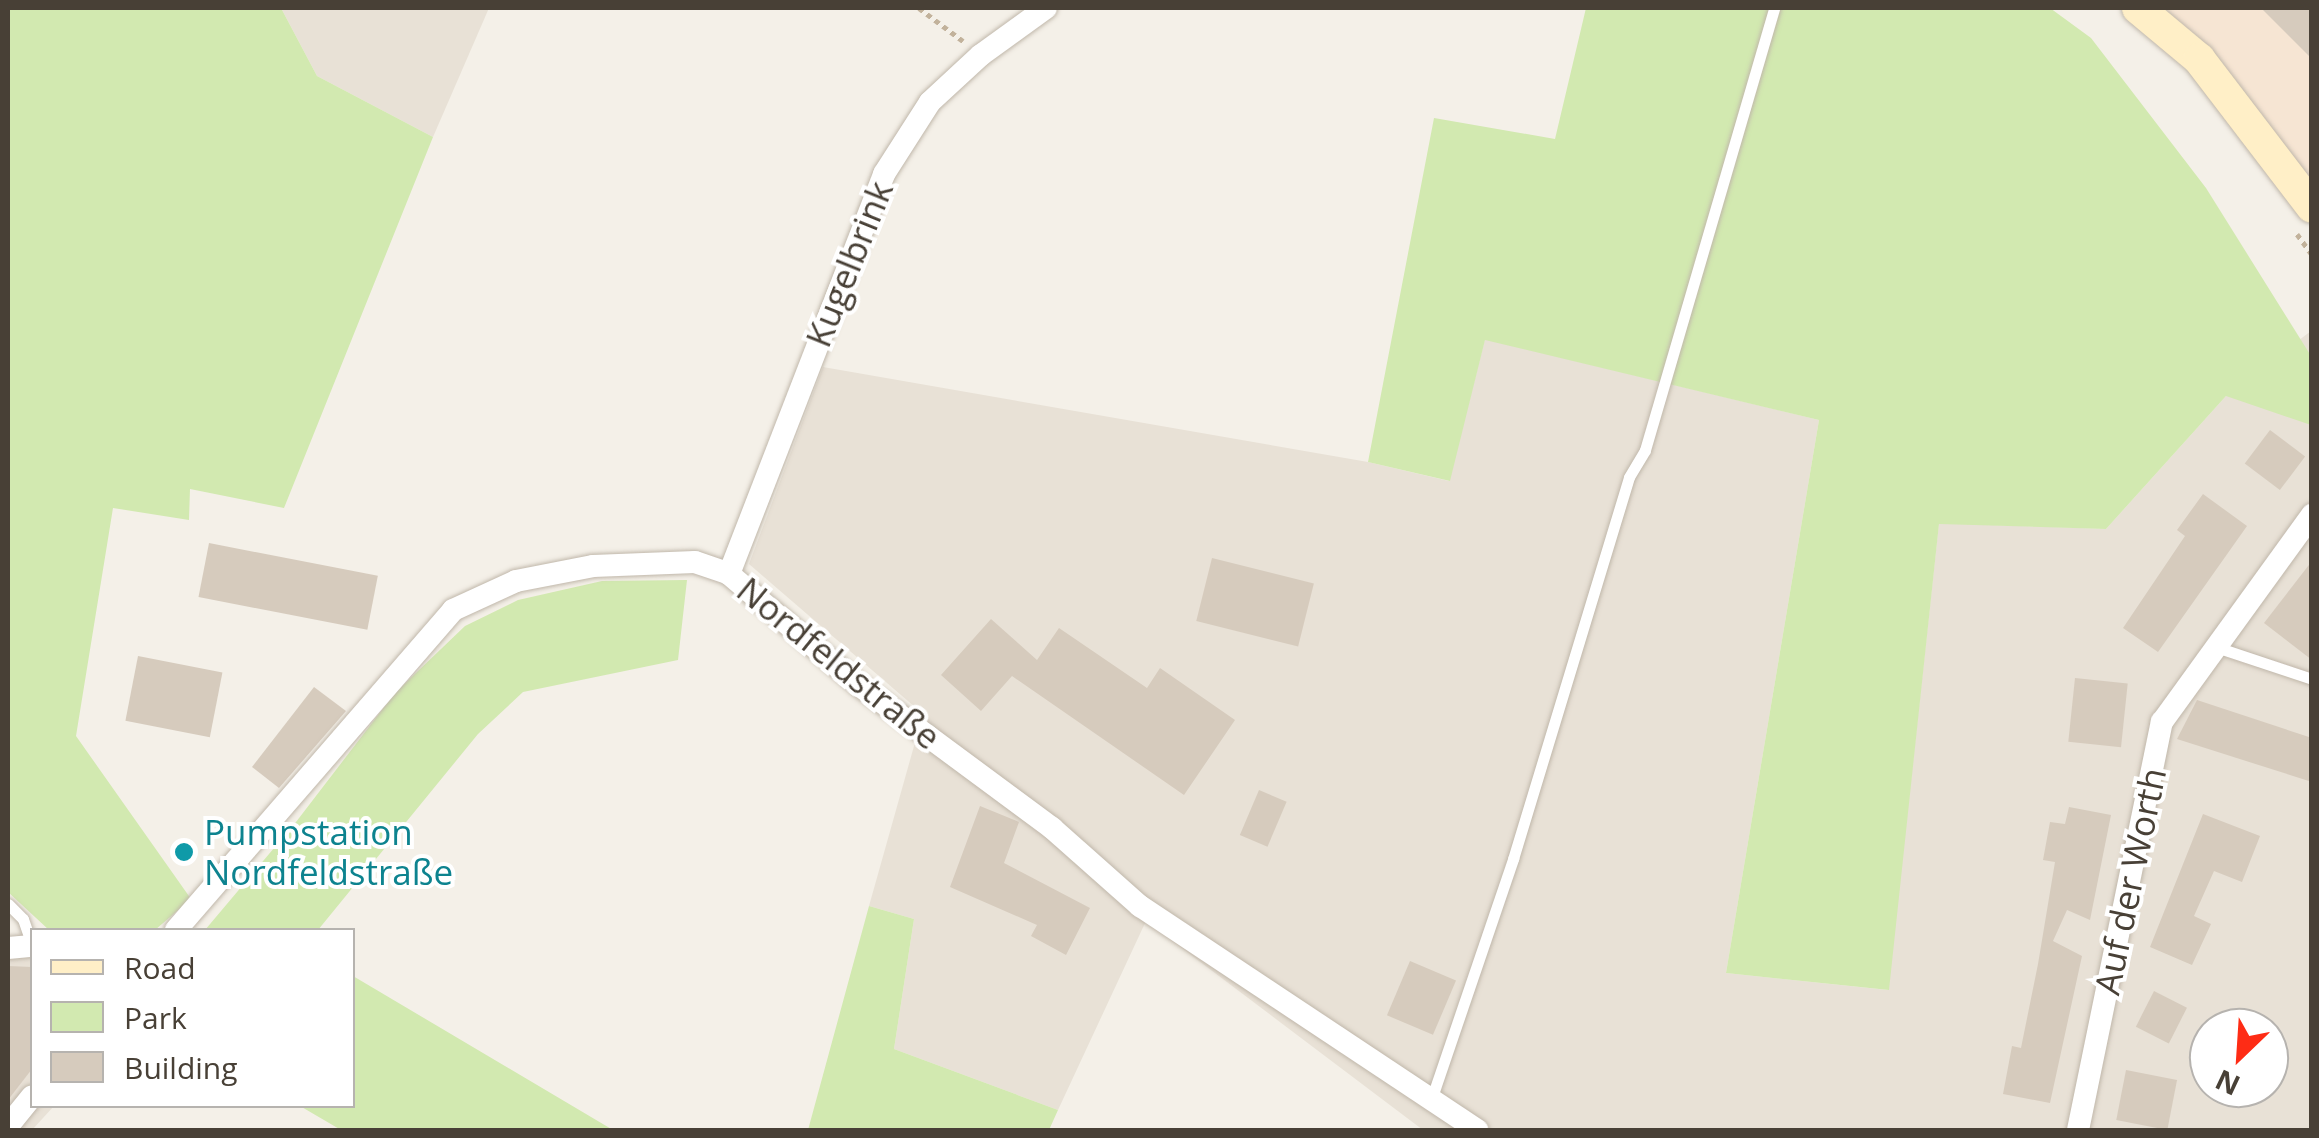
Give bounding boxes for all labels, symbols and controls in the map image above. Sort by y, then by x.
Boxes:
street label: Kugelbrink [797,175,901,353]
street label: Nordfeldstraße [729,568,949,758]
street label: Auf der Worth [2085,764,2175,998]
place label: Pumpstation Nordfeldstraße [204,811,453,893]
marker: Pumpstation Nordfeldstraße [173,841,195,863]
legend [30,928,355,1108]
text: Road [124,947,196,988]
text: Park [124,997,187,1038]
north arrow [2189,1008,2289,1108]
text: Building [124,1047,238,1088]
text: N [2209,1061,2246,1105]

